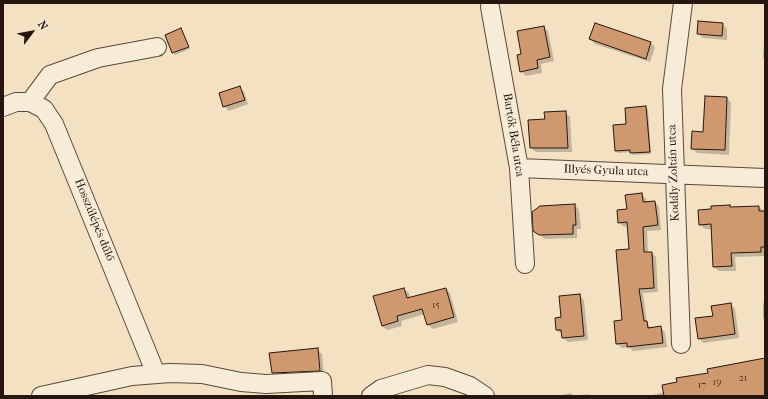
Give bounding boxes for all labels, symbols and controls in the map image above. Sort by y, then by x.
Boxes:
north arrow [12,12,52,52]
text: N [35,18,50,32]
street label: Bartók Béla utca [499,92,527,178]
street label: Kodály Zoltán utca [665,124,683,222]
street label: Illyés Gyula utca [563,162,649,180]
street label: Hosszúlépés dűlő [71,177,117,263]
house number: 15 [432,300,440,312]
house number: 21 [739,373,747,385]
house number: 19 [713,377,721,389]
house number: 17 [698,380,706,392]

